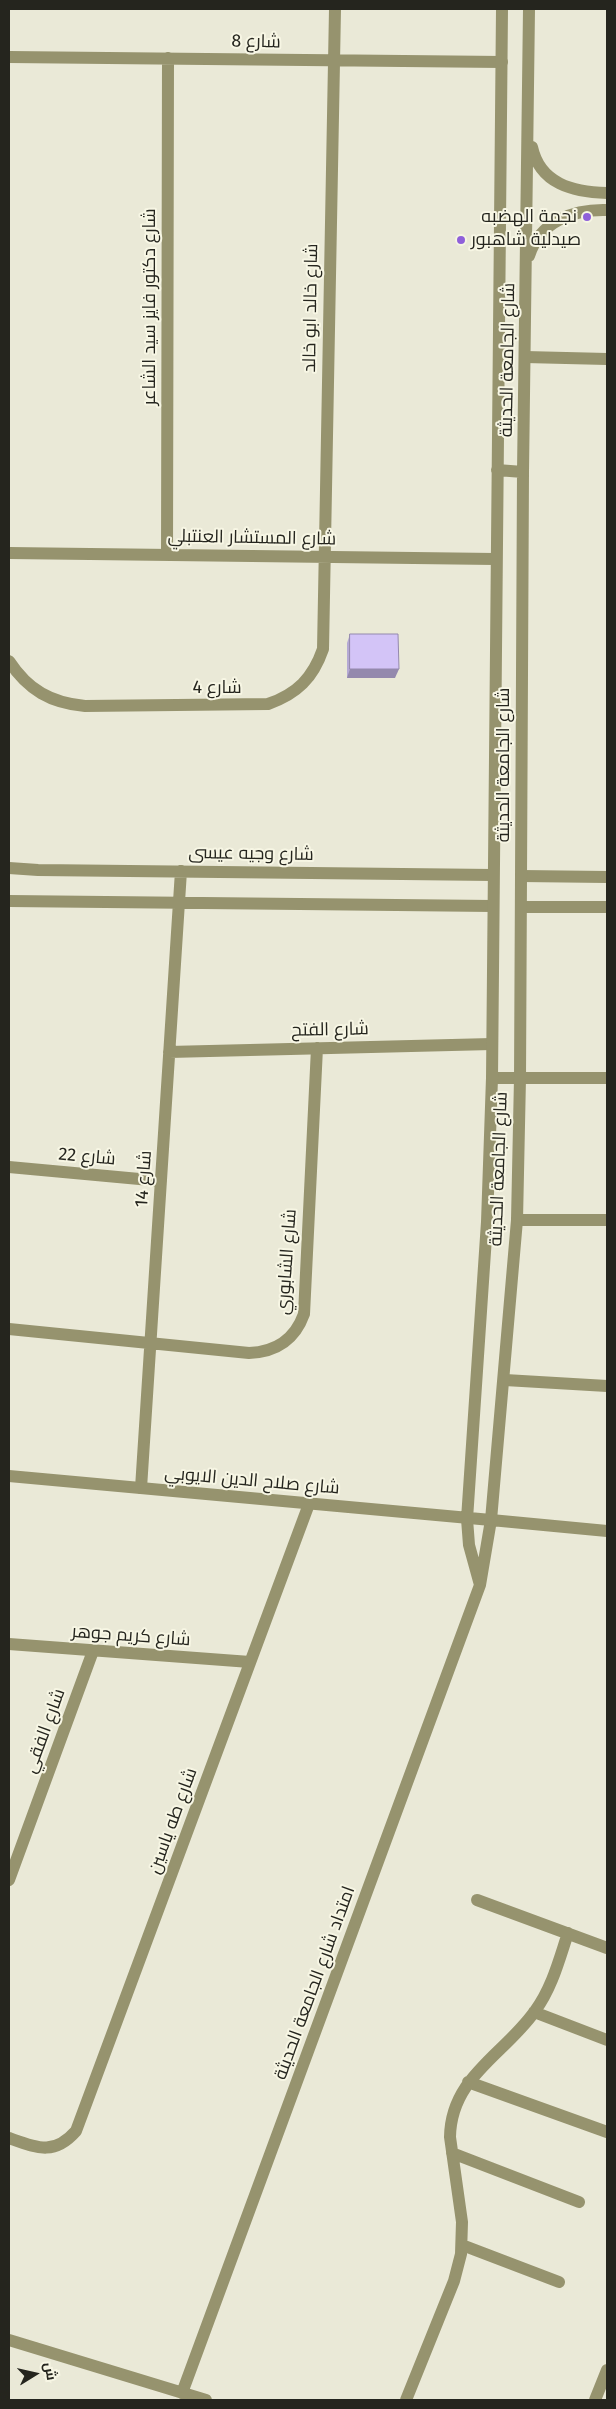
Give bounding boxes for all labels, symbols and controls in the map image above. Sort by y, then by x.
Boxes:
street label: شارع 8 [231,31,281,53]
place label: نجمة الهضبه [481,206,577,228]
street label: شارع دكتور فايز سيد الشاعر [139,208,161,406]
marker: نجمة الهضبه [581,211,593,223]
place label: صيدلية شاهبور [471,229,581,251]
marker: صيدلية شاهبور [455,234,467,246]
street label: شارع خالد ابو خالد [299,243,323,373]
street label: شارع الجامعة الحديثة [496,283,520,437]
street label: شارع المستشار العنتبلي [167,526,337,550]
street label: شارع 4 [192,677,242,699]
street label: شارع الجامعة الحديثة [493,688,515,842]
street label: شارع وجيه عيسى [188,842,314,866]
street label: شارع الفتح [291,1019,369,1041]
street label: شارع الجامعة الحديثة [486,1091,512,1247]
street label: شارع 22 [57,1144,117,1170]
street label: شارع 14 [131,1150,157,1208]
street label: شارع الشابوري [273,1208,301,1316]
street label: شارع صلاح الدين الايوبي [164,1463,340,1499]
street label: شارع كريم جوهر [71,1621,191,1651]
street label: شارع الفقي [20,1686,70,1776]
street label: شارع طه ياسين [144,1765,202,1877]
street label: امتداد شارع الجامعة الحديثة [270,1883,360,2083]
north arrow [10,2349,60,2399]
text: ش [40,2361,60,2382]

